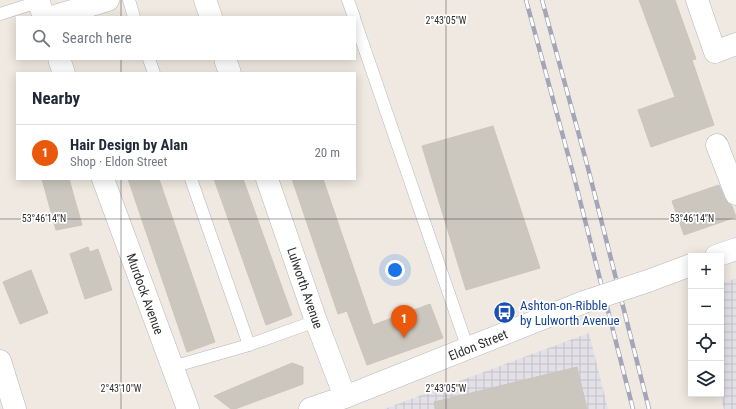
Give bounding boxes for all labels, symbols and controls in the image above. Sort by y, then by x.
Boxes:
text: 2°43'05"W [426,15,467,26]
search box [16,16,356,60]
icon: search [30,27,52,49]
text: Search here [62,29,132,47]
text: Nearby [32,88,80,108]
text: Hair Design by Alan [70,136,188,154]
text: 1 [42,145,48,160]
text: 20 m [314,145,340,160]
text: Shop · Eldon Street [70,154,167,169]
text: 53°46'14"N [22,213,66,224]
text: 53°46'14"N [670,213,714,224]
street label: Lulworth Avenue [284,245,326,331]
street label: Murdock Avenue [123,251,167,337]
map controls [688,253,724,397]
button: + [688,253,724,289]
your location [385,260,405,280]
button: − [688,289,724,325]
place label: Ashton-on-Ribble by Lulworth Avenue [520,298,620,328]
bus stop icon: Ashton-on-Ribble by Lulworth Avenue [491,299,517,325]
pin: 1 [391,305,417,338]
button: locate [688,325,724,361]
street label: Eldon Street [446,326,510,364]
button: layers [688,361,724,397]
text: 2°43'10"W [101,383,142,394]
text: 2°43'05"W [426,383,467,394]

